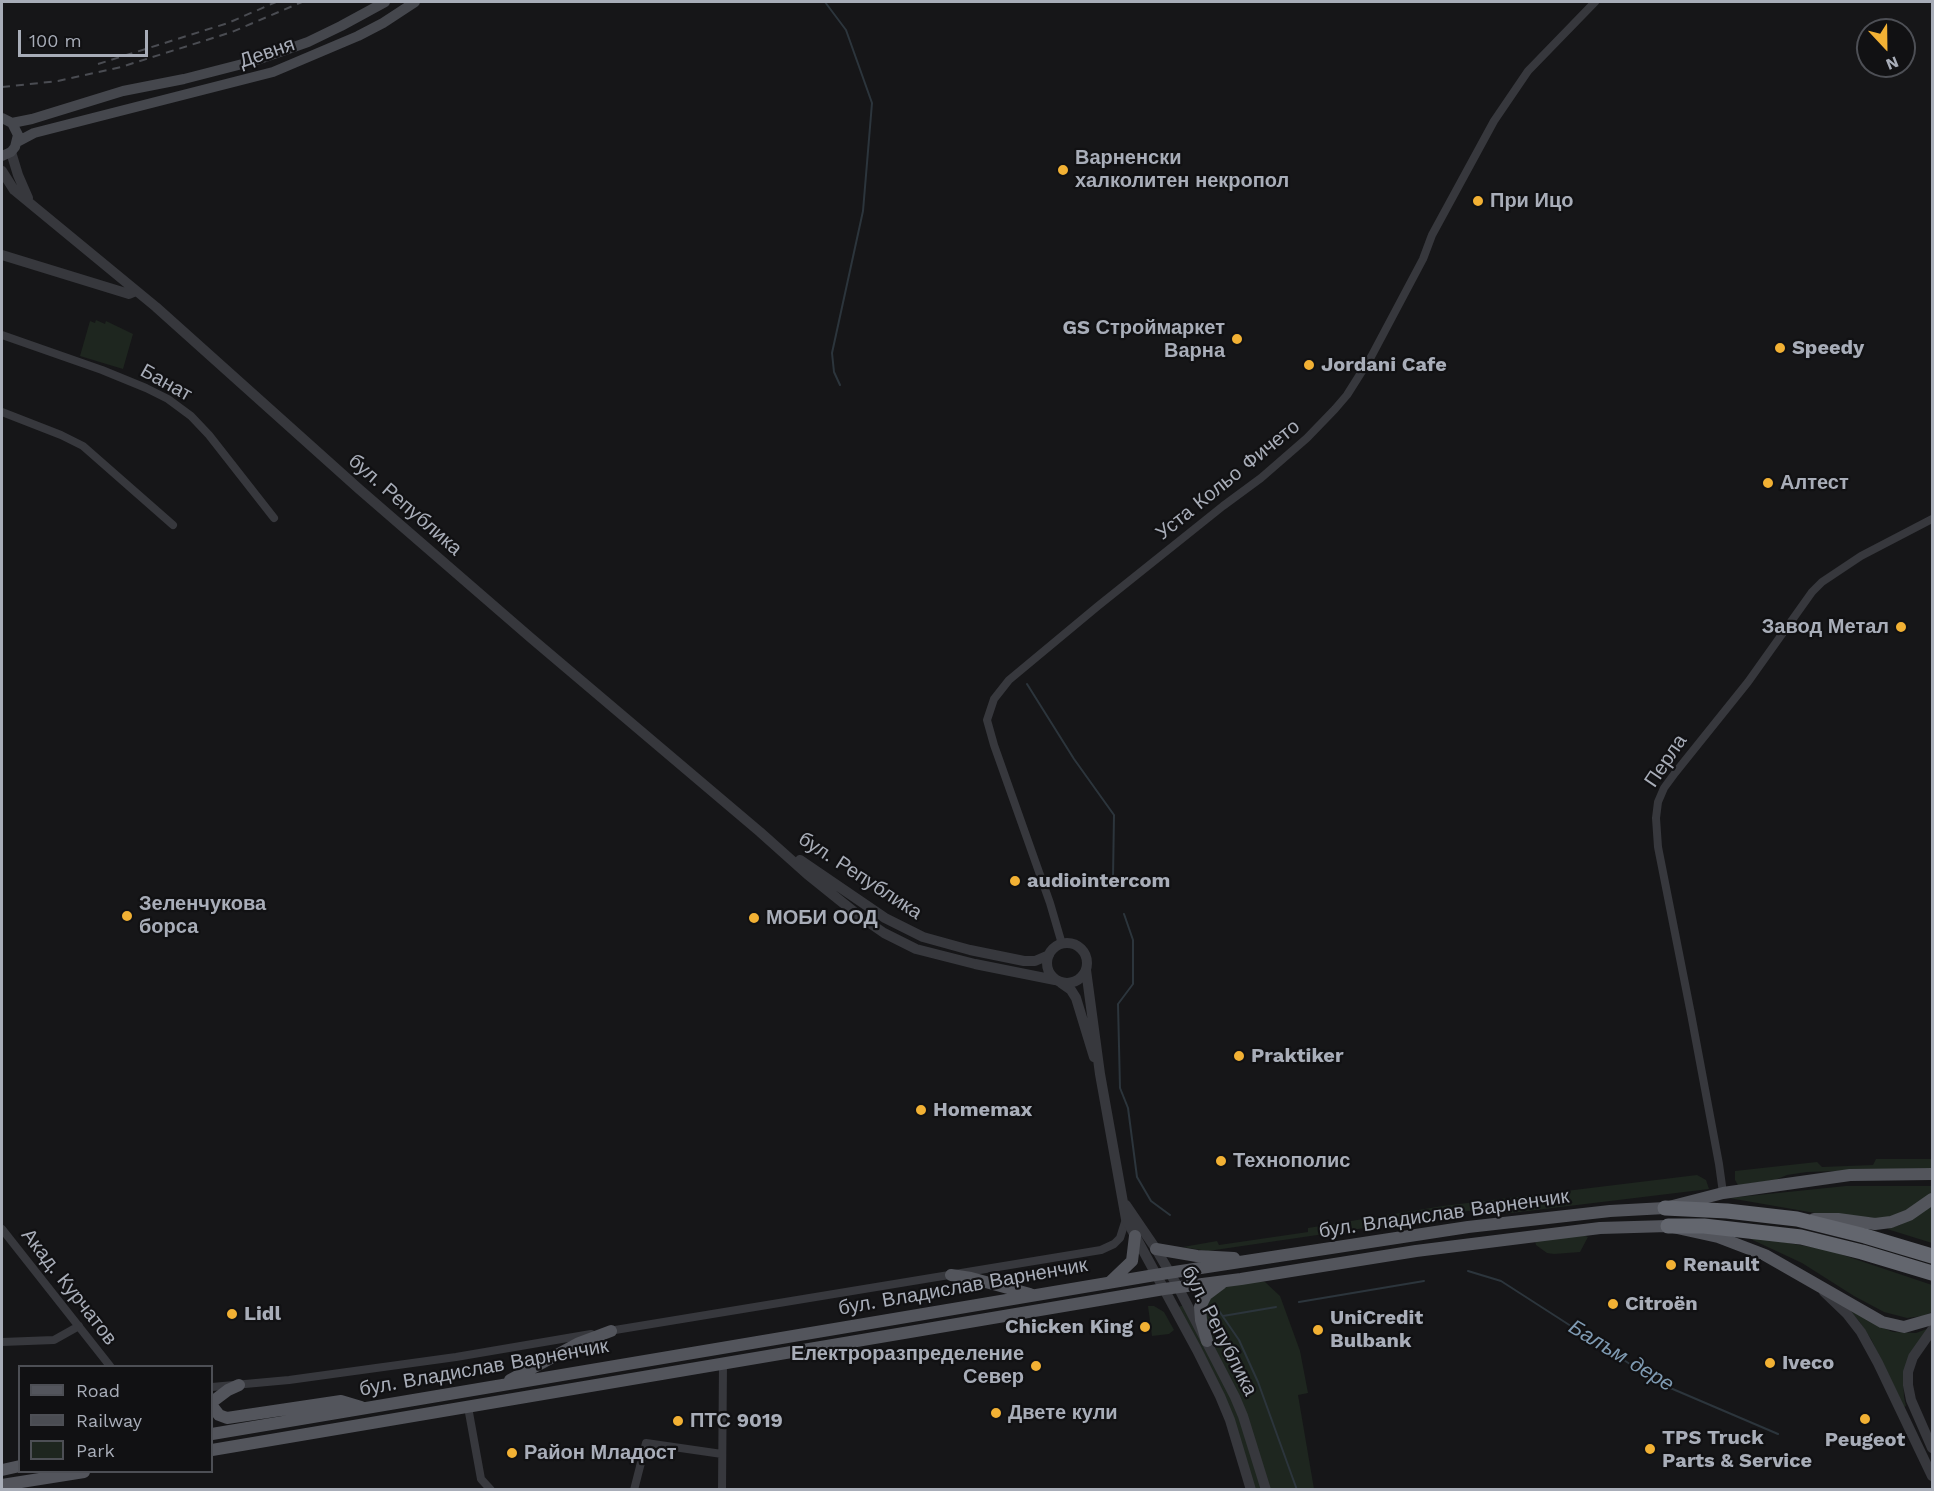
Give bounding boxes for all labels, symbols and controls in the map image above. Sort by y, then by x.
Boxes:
scale bar [21,18,152,56]
north arrow [1856,18,1916,78]
text: 100 m [29,30,82,51]
street label: Девня [236,32,298,74]
text: N [1883,52,1901,74]
place label: Варненски халколитен некропол [1075,146,1289,193]
marker: Варненски халколитен некропол [1056,163,1070,177]
place label: При Ицо [1490,189,1573,213]
marker: При Ицо [1471,194,1485,208]
place label: GS Строймаркет Варна [1062,316,1225,363]
marker: GS Строймаркет Варна [1230,332,1244,346]
place label: Speedy [1792,336,1864,360]
marker: Speedy [1773,341,1787,355]
place label: Jordani Cafe [1321,353,1447,377]
marker: Jordani Cafe [1302,358,1316,372]
street label: Банат [136,359,196,407]
street label: Уста Кольо Фичето [1151,415,1305,545]
street label: бул. Република [343,449,467,561]
place label: Алтест [1780,471,1849,495]
marker: Алтест [1761,476,1775,490]
place label: Завод Метал [1762,615,1889,639]
marker: Завод Метал [1894,620,1908,634]
street label: Перла [1640,730,1692,792]
street label: бул. Република [794,827,926,925]
place label: audiointercom [1027,869,1170,893]
marker: audiointercom [1008,874,1022,888]
place label: Зеленчукова борса [139,892,266,939]
place label: МОБИ ООД [766,906,878,930]
marker: Зеленчукова борса [120,909,134,923]
marker: МОБИ ООД [747,911,761,925]
place label: Praktiker [1251,1044,1344,1068]
marker: Praktiker [1232,1049,1246,1063]
place label: Homemax [933,1098,1032,1122]
marker: Homemax [914,1103,928,1117]
place label: Технополис [1233,1149,1350,1173]
marker: Технополис [1214,1154,1228,1168]
street label: бул. Владислав Варненчик [1317,1185,1571,1243]
street label: Акад. Курчатов [16,1224,122,1350]
street label: бул. Владислав Варненчик [836,1253,1090,1321]
place label: Renault [1683,1253,1760,1277]
marker: Renault [1664,1258,1678,1272]
street label: бул. Република [1176,1262,1262,1400]
place label: Citroën [1625,1292,1698,1316]
marker: Citroën [1606,1297,1620,1311]
place label: Lidl [244,1302,281,1326]
place label: UniCredit Bulbank [1330,1306,1423,1353]
marker: Lidl [225,1307,239,1321]
place label: Chicken King [1005,1315,1133,1339]
water label: Балъм дере [1564,1315,1678,1397]
marker: Chicken King [1138,1320,1152,1334]
marker: UniCredit Bulbank [1311,1323,1325,1337]
street label: бул. Владислав Варненчик [357,1334,611,1402]
place label: Електроразпределение Север [791,1342,1024,1389]
place label: Iveco [1782,1351,1834,1375]
marker: Iveco [1763,1356,1777,1370]
marker: Електроразпределение Север [1029,1359,1043,1373]
legend [18,1365,213,1473]
text: Road [76,1380,120,1401]
place label: Двете кули [1008,1401,1118,1425]
marker: Двете кули [989,1406,1003,1420]
place label: ПТС 9019 [690,1409,783,1433]
text: Railway [76,1410,142,1431]
marker: Peugeot [1858,1412,1872,1426]
marker: ПТС 9019 [671,1414,685,1428]
place label: TPS Truck Parts & Service [1662,1426,1812,1473]
place label: Peugeot [1825,1428,1905,1452]
text: Park [76,1440,115,1461]
place label: Район Младост [524,1441,677,1465]
marker: TPS Truck Parts & Service [1643,1442,1657,1456]
marker: Район Младост [505,1446,519,1460]

